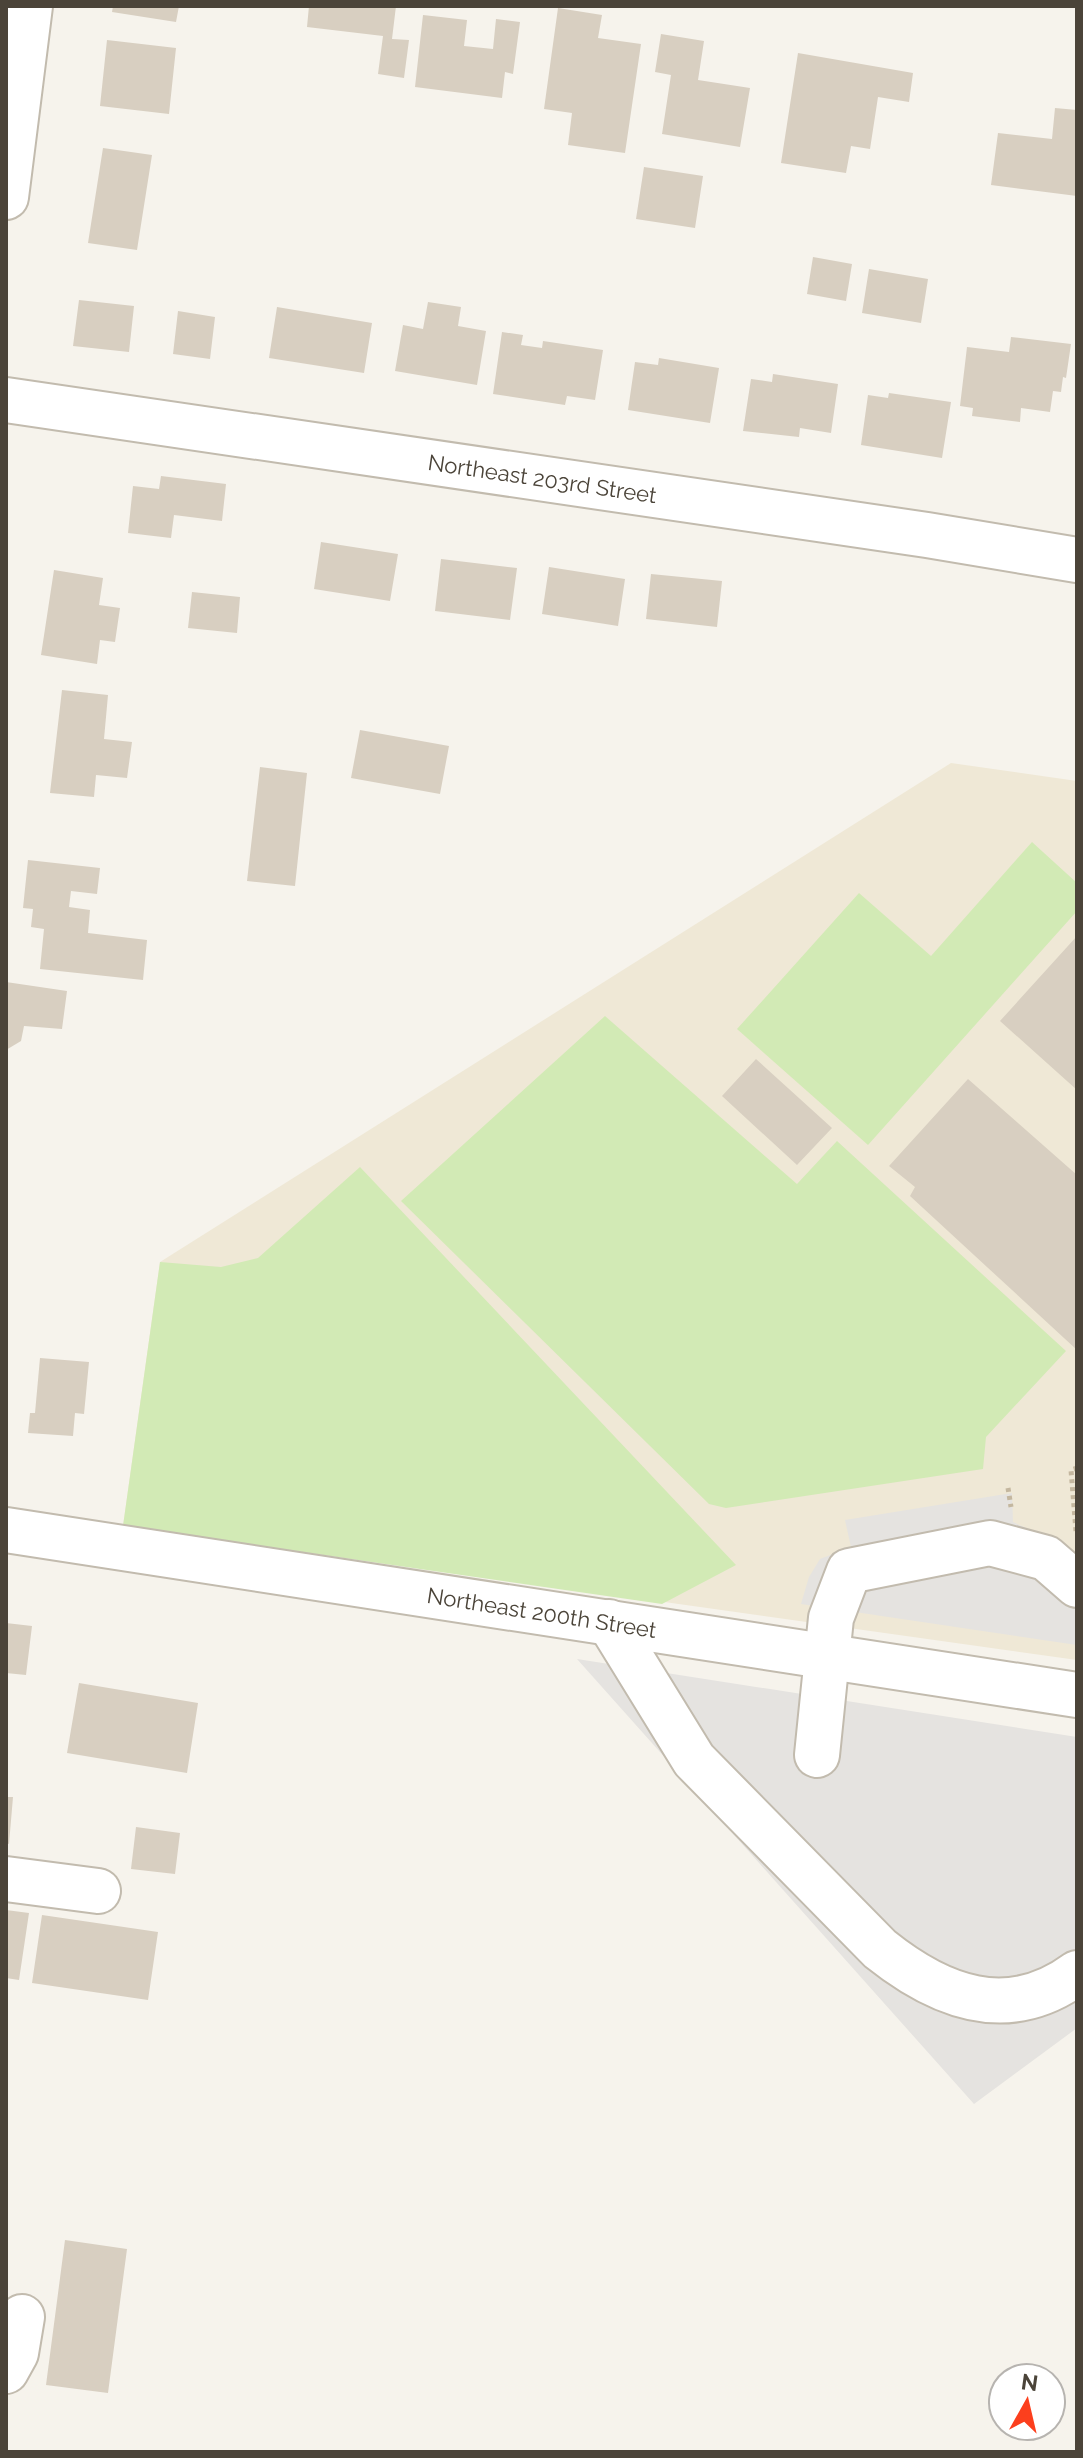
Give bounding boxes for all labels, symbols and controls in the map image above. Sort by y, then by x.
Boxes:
street label: Northeast 203rd Street [426,449,659,508]
street label: Northeast 200th Street [425,1582,659,1643]
north arrow [987,2362,1067,2442]
text: N [1020,2368,1040,2396]

